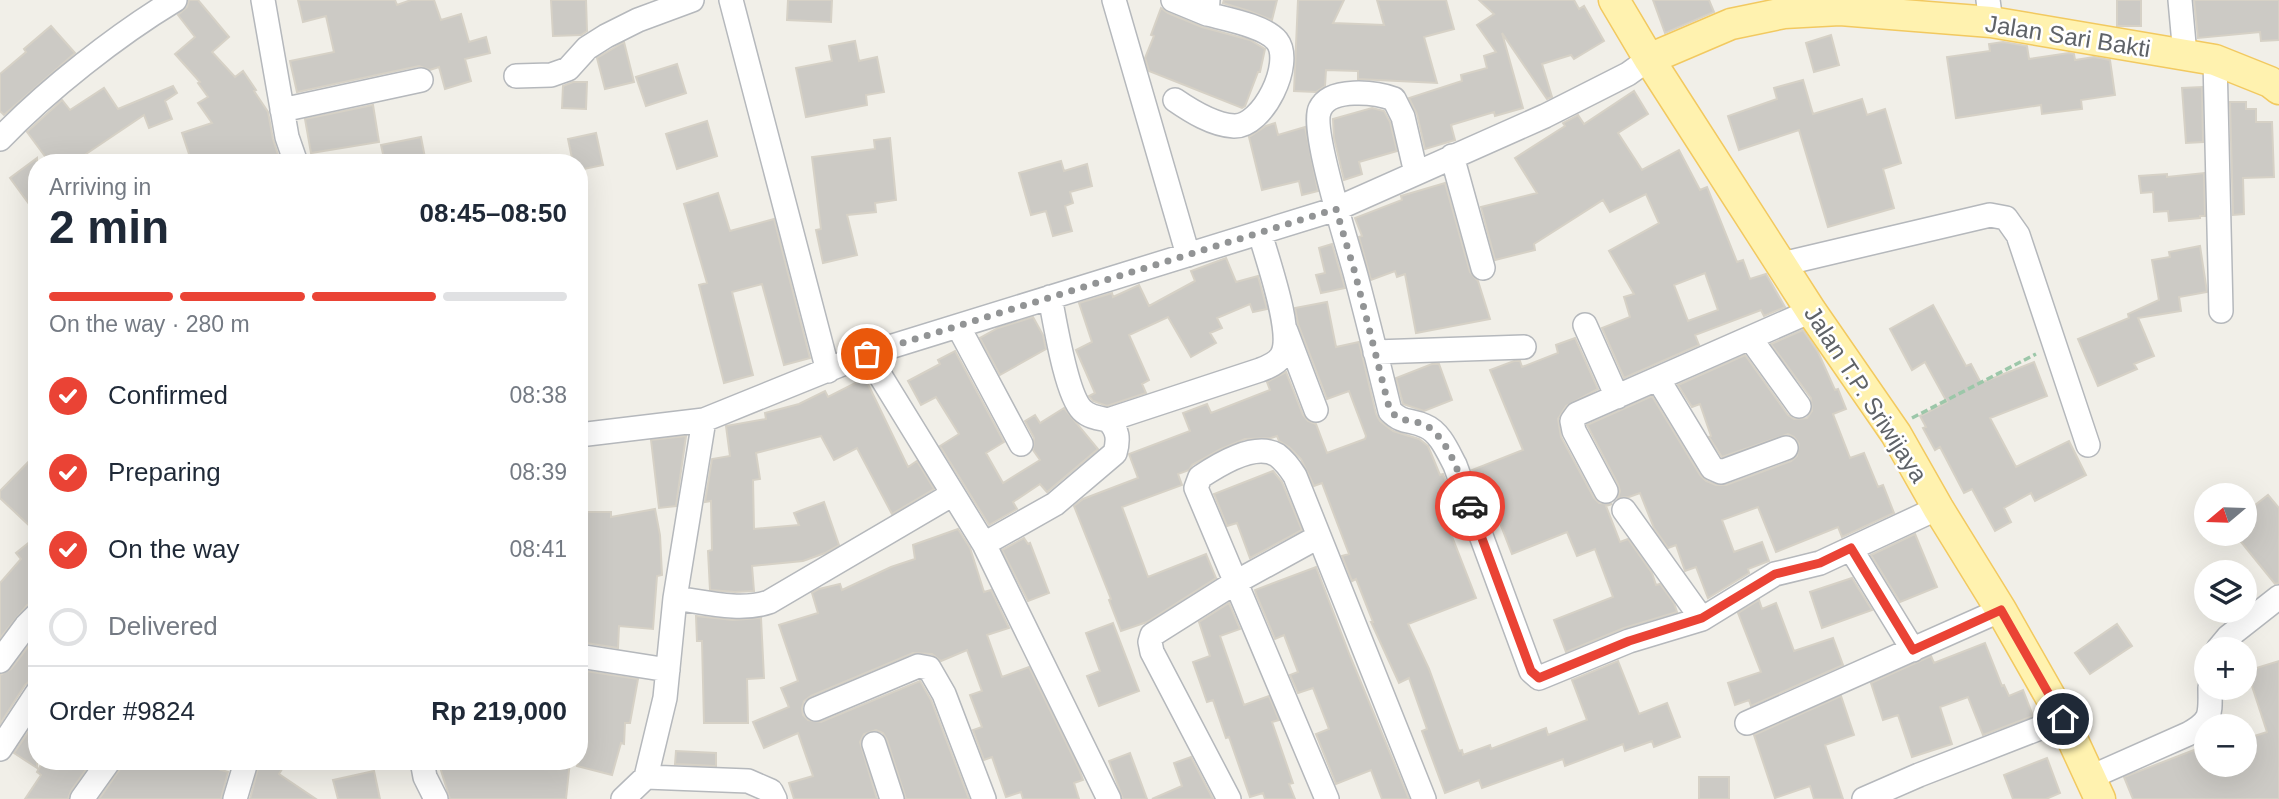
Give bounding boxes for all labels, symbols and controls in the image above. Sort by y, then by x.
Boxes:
street label: Jalan Sari Bakti [1984,10,2152,62]
text: Arriving in [49,174,151,200]
text: 08:45–08:50 [420,198,567,228]
text: 2 min [49,201,169,253]
street label: Jalan T.P. Sriwijaya [1799,301,1933,488]
text: On the way · 280 m [49,311,250,337]
pin [837,324,897,384]
icon: bag [848,335,886,373]
icon: check [49,377,87,415]
text: Confirmed [108,380,228,410]
text: 08:38 [509,382,567,408]
icon: check [49,454,87,492]
text: Preparing [108,457,221,487]
text: 08:39 [509,459,567,485]
courier [1435,471,1505,541]
north arrow [2194,483,2258,546]
map controls [2194,483,2257,777]
icon: car [1451,487,1489,525]
icon: check [49,531,87,569]
text: On the way [108,534,240,564]
text: 08:41 [509,536,567,562]
button: layers [2194,560,2257,623]
text: Delivered [108,611,218,641]
button: + [2194,637,2257,700]
pin [2033,689,2093,749]
text: Order #9824 [49,696,195,726]
text: Rp 219,000 [431,696,567,726]
icon: home [2044,700,2082,738]
button: − [2194,714,2257,777]

